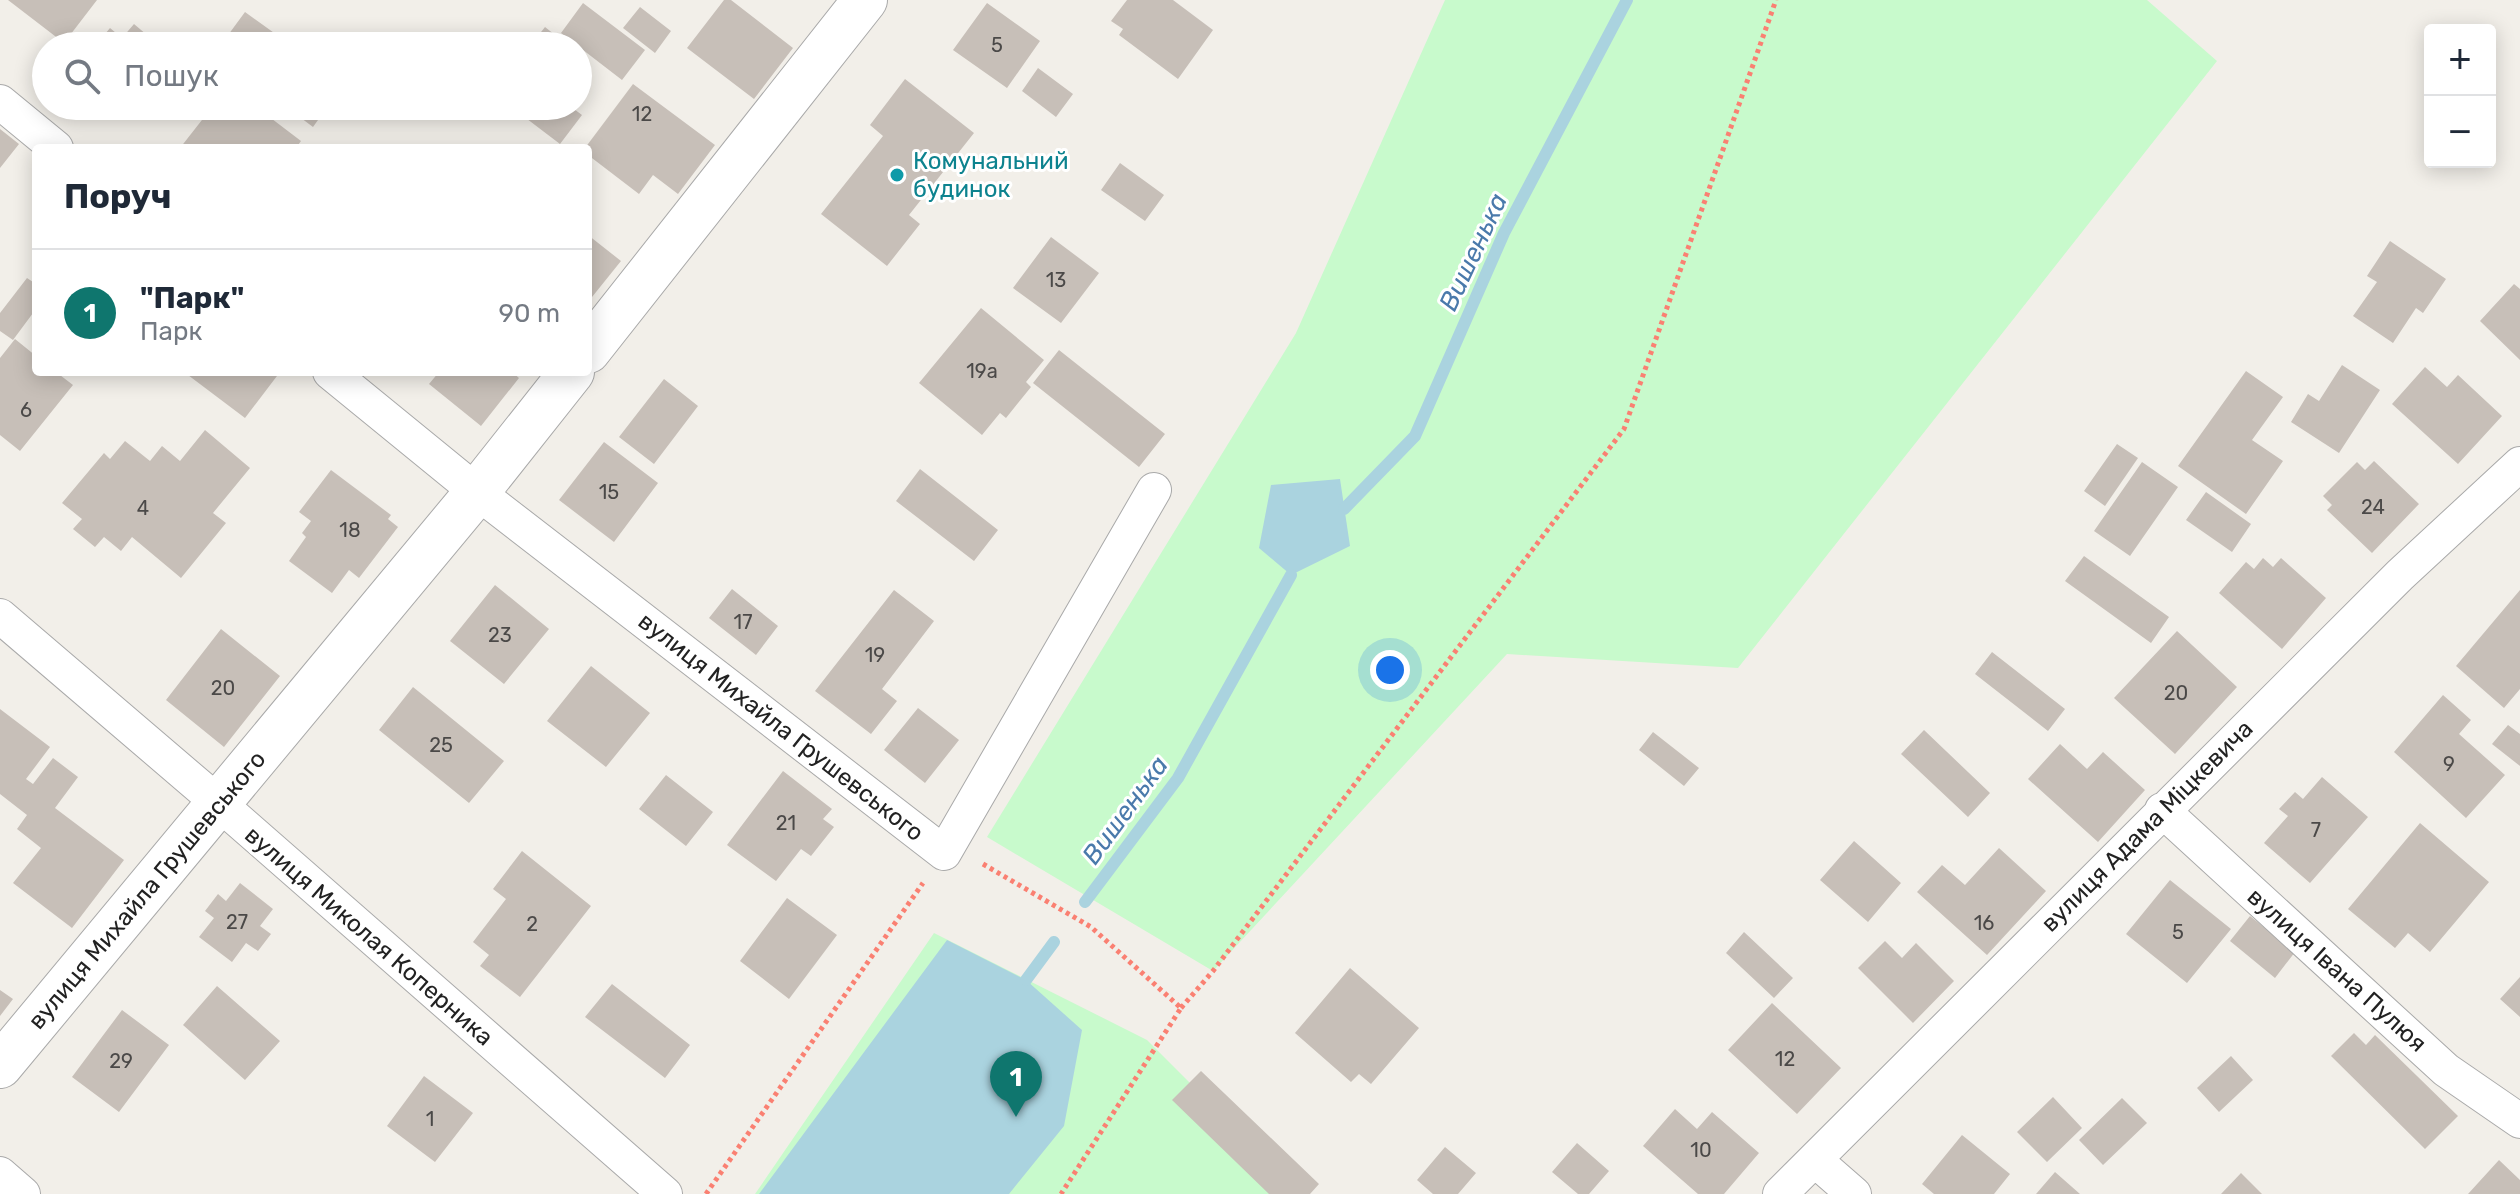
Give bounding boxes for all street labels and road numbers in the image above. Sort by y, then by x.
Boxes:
street label: вулиця Михайла Грушевського [633,607,929,847]
street label: вулиця Адама Міцкевича [2035,714,2259,938]
street label: вулиця Михайла Грушевського [22,745,272,1035]
street label: вулиця Миколая Коперника [239,821,499,1051]
street label: вулиця Івана Пулюя [2242,882,2432,1058]

